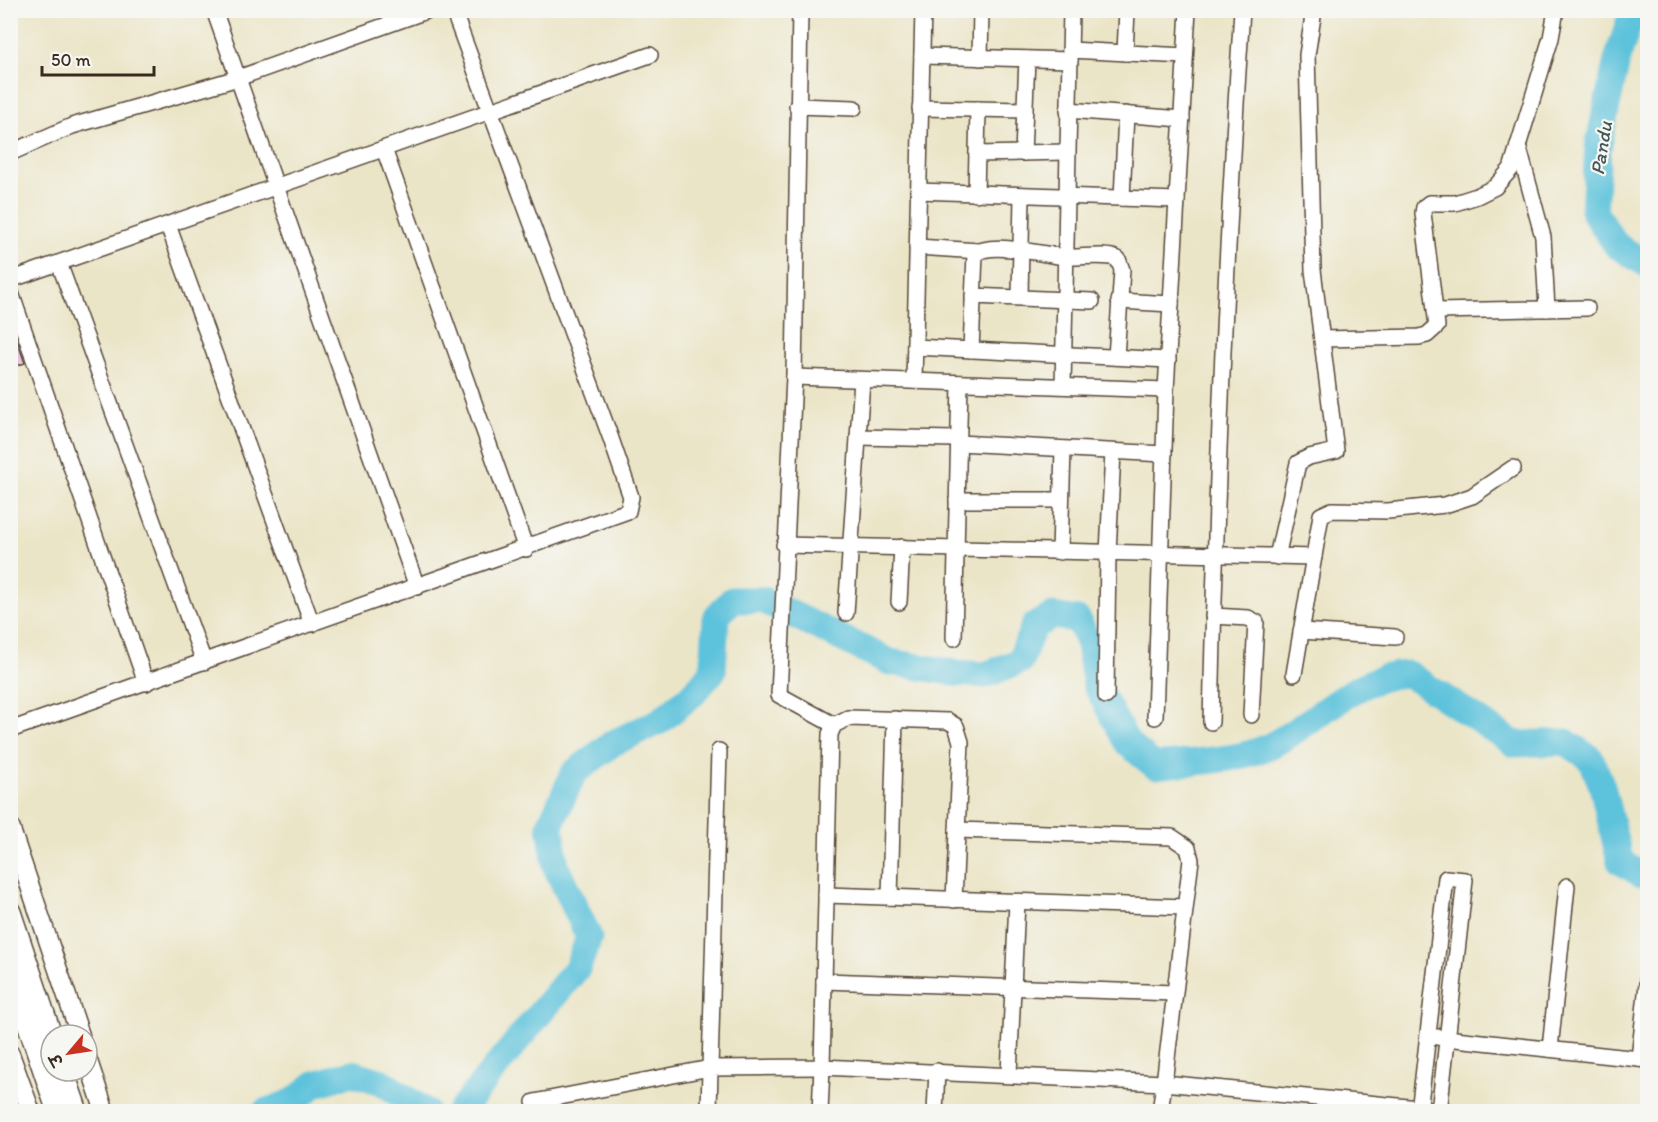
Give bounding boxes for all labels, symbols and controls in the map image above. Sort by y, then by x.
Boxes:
scale bar [42,39,154,77]
text: 50 m [51,49,91,71]
water label: Pandu [1585,118,1617,177]
north arrow [39,1023,99,1083]
text: उ [45,1050,68,1071]

